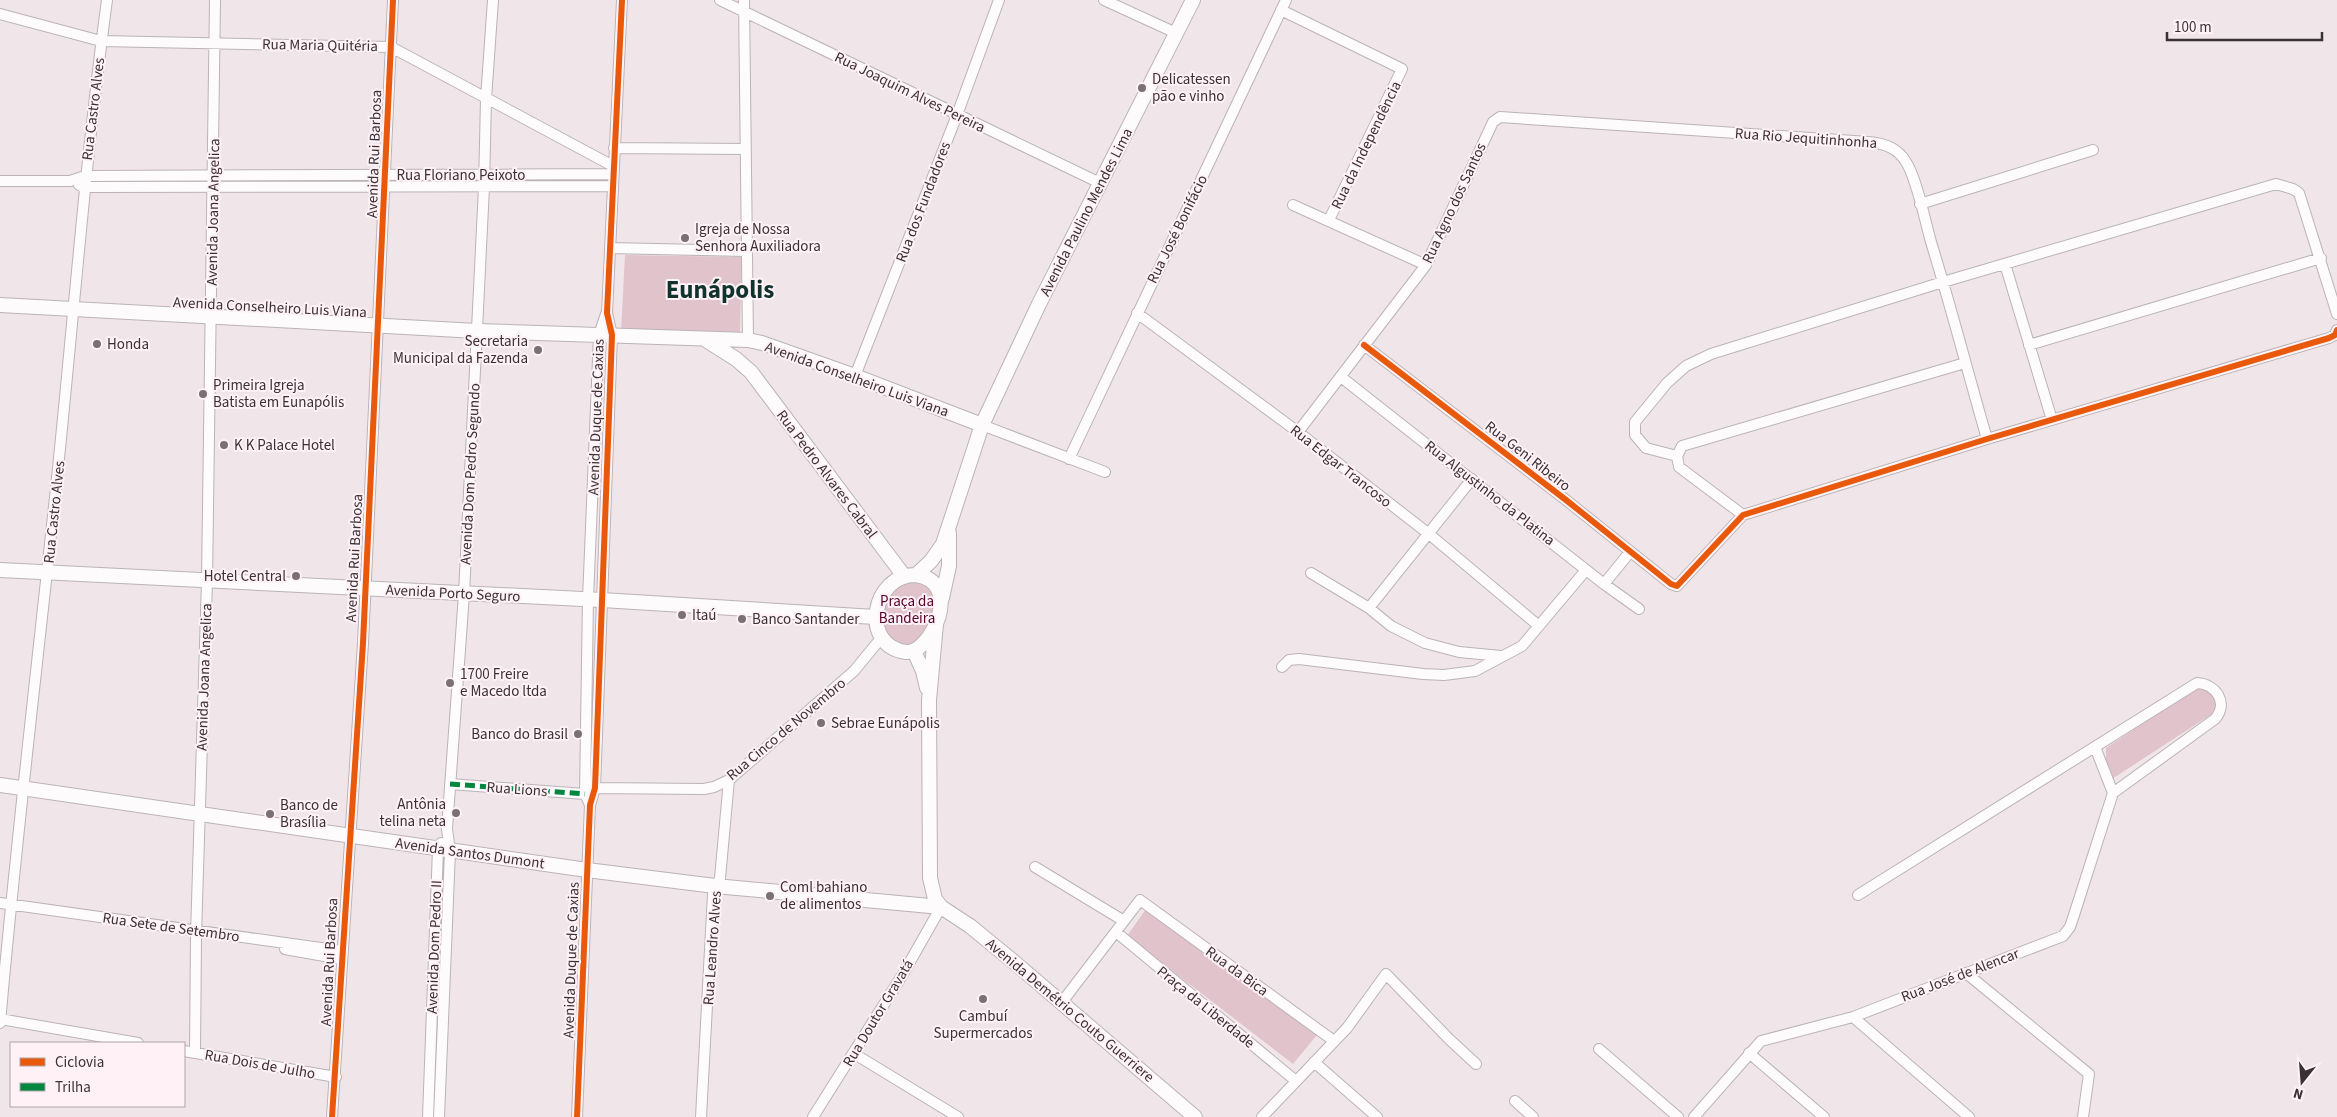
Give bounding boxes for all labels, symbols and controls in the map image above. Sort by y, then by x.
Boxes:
scale bar [2167,10,2322,42]
text: 100 m [2174,17,2212,38]
street label: Rua Maria Quitéria [262,34,378,57]
street label: Rua Joaquim Alves Pereira [831,47,989,138]
street label: Rua Castro Alves [77,57,110,162]
place label: Delicatessen pão e vinho [1152,69,1231,107]
street label: Rua da Independência [1326,78,1407,213]
marker: Delicatessen pão e vinho [1136,82,1148,94]
street label: Avenida Rui Barbosa [362,89,387,219]
street label: Rua Rio Jequitinhonha [1734,123,1878,154]
street label: Avenida Paulino Mendes Lima [1035,125,1138,300]
street label: Avenida Joana Angelica [202,138,225,286]
street label: Rua dos Fundadores [891,139,956,266]
street label: Rua Agno dos Santos [1417,139,1492,267]
street label: Rua Floriano Peixoto [397,165,525,186]
street label: Rua José Bonifácio [1142,171,1213,287]
place label: Igreja de Nossa Senhora Auxiliadora [695,219,821,257]
marker: Igreja de Nossa Senhora Auxiliadora [679,232,691,244]
district label: Eunápolis [666,272,774,308]
street label: Avenida Conselheiro Luis Viana [172,292,367,323]
place label: Secretaria Municipal da Fazenda [393,331,528,369]
place label: Honda [107,334,149,355]
street label: Avenida Conselheiro Luis Viana [762,336,952,423]
marker: Honda [91,338,103,350]
street label: Avenida Duque de Caxias [583,338,610,496]
marker: Secretaria Municipal da Fazenda [532,344,544,356]
place label: Primeira Igreja Batista em Eunapólis [213,375,344,413]
street label: Avenida Dom Pedro Segundo [455,383,486,565]
marker: Primeira Igreja Batista em Eunapólis [197,388,209,400]
street label: Rua Pedro Alvares Cabral [771,406,882,543]
street label: Rua Geni Ribeiro [1480,416,1575,497]
street label: Rua Edgar Trancoso [1286,420,1396,513]
place label: K K Palace Hotel [234,435,335,456]
street label: Rua Algustinho da Platina [1420,436,1559,551]
marker: K K Palace Hotel [218,439,230,451]
street label: Rua Castro Alves [39,460,70,564]
street label: Avenida Rui Barbosa [341,493,368,623]
place label: Hotel Central [204,566,286,587]
marker: Hotel Central [290,570,302,582]
street label: Avenida Porto Seguro [385,579,521,608]
park label: Praça da Bandeira [879,591,935,629]
street label: Avenida Joana Angelica [191,603,218,751]
place label: Itaú [692,605,716,626]
marker: Itaú [676,609,688,621]
place label: Banco Santander [752,609,860,630]
marker: Banco Santander [736,613,748,625]
place label: 1700 Freire e Macedo ltda [460,664,547,702]
street label: Rua Cinco de Novembro [722,673,851,786]
marker: 1700 Freire e Macedo ltda [444,677,456,689]
place label: Sebrae Eunápolis [831,713,940,734]
marker: Sebrae Eunápolis [815,717,827,729]
place label: Banco do Brasil [471,724,568,745]
marker: Banco do Brasil [572,728,584,740]
street label: Rua Lions [486,777,548,802]
place label: Antônia telina neta [380,794,446,832]
place label: Banco de Brasília [280,795,338,833]
marker: Antônia telina neta [450,807,462,819]
marker: Banco de Brasília [264,808,276,820]
street label: Avenida Santos Dumont [394,833,546,874]
place label: Coml bahiano de alimentos [780,877,867,915]
street label: Avenida Dom Pedro II [422,880,447,1014]
street label: Avenida Duque de Caxias [558,881,585,1039]
street label: Rua Leandro Alves [698,890,727,1006]
marker: Coml bahiano de alimentos [764,890,776,902]
street label: Avenida Rui Barbosa [316,897,343,1027]
street label: Rua Sete de Setembro [101,907,241,948]
street label: Avenida Demétrio Couto Guerriere [981,933,1159,1087]
street label: Rua da Bica [1201,941,1272,1001]
street label: Rua José de Alencar [1898,943,2023,1008]
street label: Rua Doutor Gravatá [838,956,919,1071]
street label: Praça da Liberdade [1152,961,1259,1053]
marker: Cambuí Supermercados [977,993,989,1005]
place label: Cambuí Supermercados [933,1006,1033,1044]
legend [10,1042,185,1107]
street label: Rua Dois de Julho [203,1044,317,1085]
text: Ciclovia [55,1052,104,1073]
north arrow [2277,1057,2327,1107]
text: Trilha [55,1077,91,1098]
text: N [2291,1083,2306,1104]

